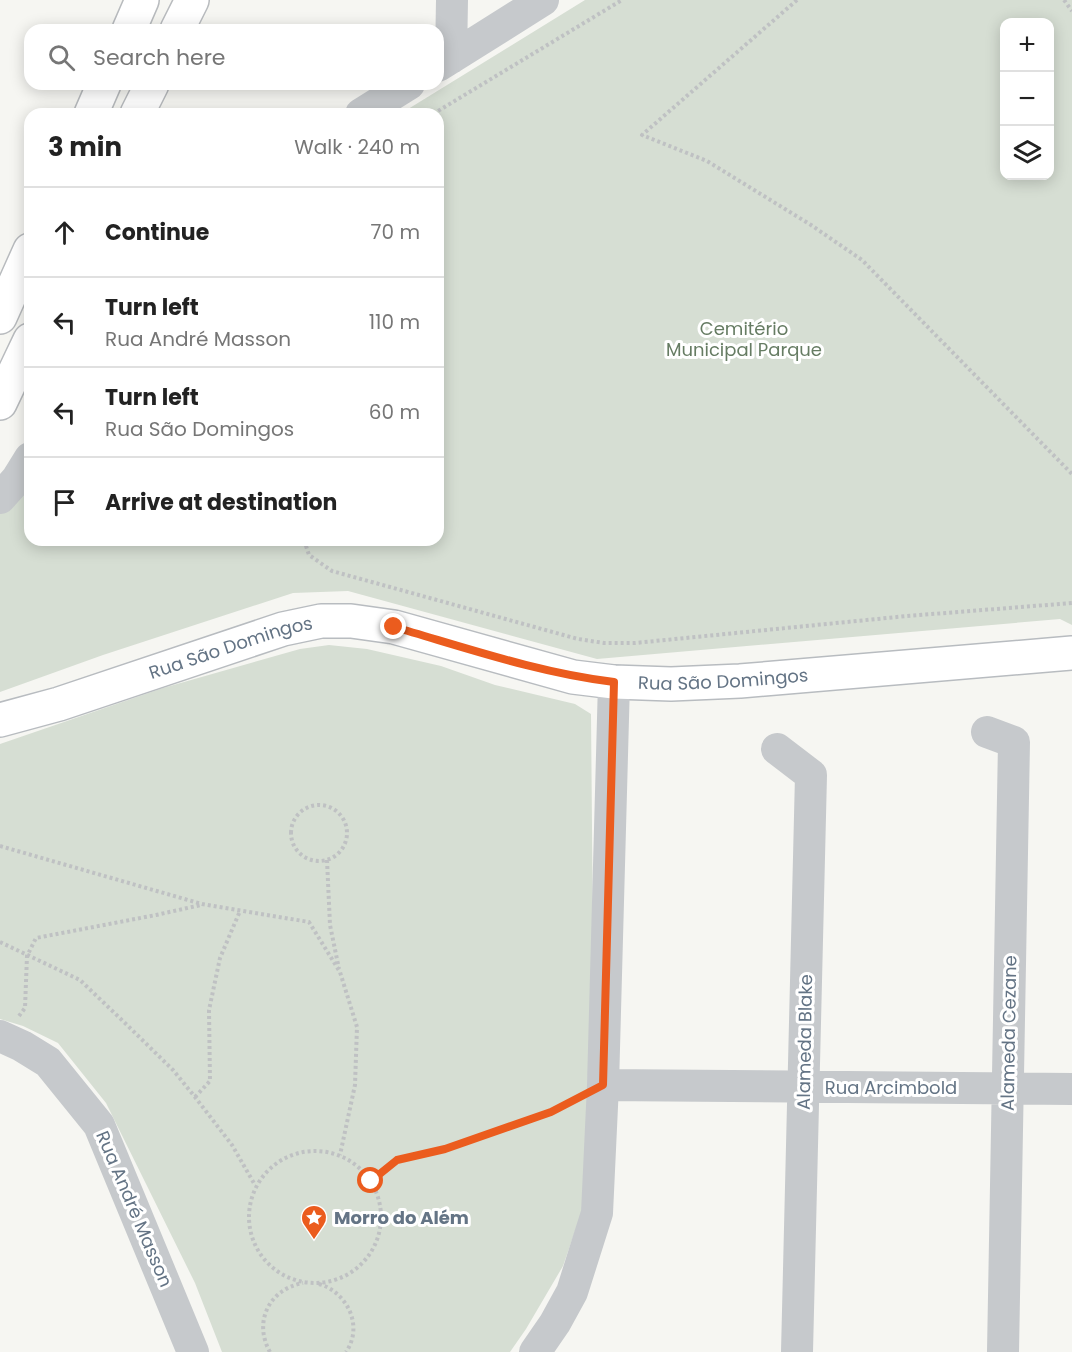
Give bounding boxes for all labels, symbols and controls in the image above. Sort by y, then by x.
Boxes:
map controls [1000,18,1054,180]
button: + [1000,18,1054,72]
search box [24,24,444,90]
icon: search [45,41,78,74]
text: Search here [93,42,226,73]
button: − [1000,72,1054,126]
button: layers [1000,126,1054,180]
text: 3 min [48,129,122,165]
text: Walk · 240 m [294,133,420,161]
icon: ahead [48,216,81,249]
text: Continue [105,217,209,248]
text: 70 m [371,218,420,246]
text: Turn left [105,292,199,323]
icon: left [48,306,81,339]
text: 110 m [369,308,420,336]
park label: Cemitério Municipal Parque [666,316,822,362]
text: Rua André Masson [105,325,291,353]
text: Turn left [105,382,199,413]
icon: left [48,396,81,429]
text: 60 m [369,398,420,426]
text: Rua São Domingos [105,415,294,443]
icon: arrive [48,486,81,519]
text: Arrive at destination [105,487,337,518]
street label: Rua São Domingos [146,610,315,685]
route end [380,613,406,639]
street label: Rua São Domingos [638,662,809,696]
street label: Alameda Cezane [995,955,1022,1111]
street label: Alameda Blake [791,974,818,1110]
street label: Rua Arcimbold [825,1075,957,1100]
street label: Rua André Masson [90,1127,179,1291]
route start [357,1167,383,1193]
place icon: Morro do Além [299,1203,329,1241]
place label: Morro do Além [334,1205,469,1230]

